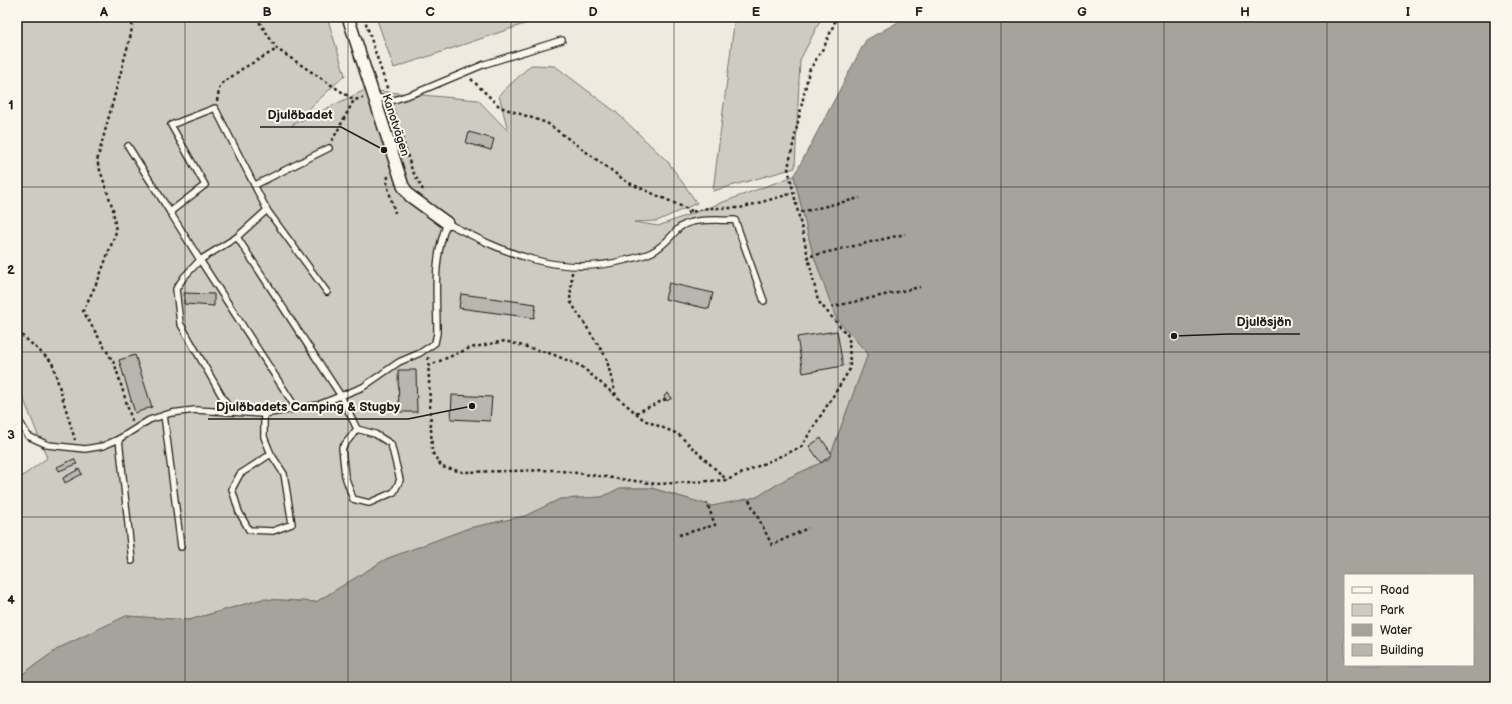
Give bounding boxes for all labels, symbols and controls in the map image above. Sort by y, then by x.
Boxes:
text: A [99,4,108,20]
text: B [262,4,272,20]
text: C [425,4,435,20]
text: D [588,4,598,20]
text: E [752,4,761,20]
text: F [915,4,923,20]
text: G [1077,4,1087,20]
text: H [1240,4,1250,20]
text: I [1406,4,1410,20]
street label: Kanotvägen [378,92,413,158]
text: 1 [8,97,14,113]
callout: Djulöbadet [260,102,341,127]
text: Djulöbadet [267,107,333,123]
text: 2 [7,262,15,278]
callout: Djulösjön [1229,309,1300,334]
text: Djulösjön [1236,314,1292,330]
callout: Djulöbadets Camping & Stugby [208,394,408,419]
text: Djulöbadets Camping & Stugby [216,399,400,415]
text: 3 [7,427,15,443]
legend [1344,574,1474,666]
text: Road [1380,583,1409,598]
text: 4 [7,592,15,608]
text: Park [1380,603,1404,618]
text: Water [1380,623,1412,638]
text: Building [1380,643,1424,658]

